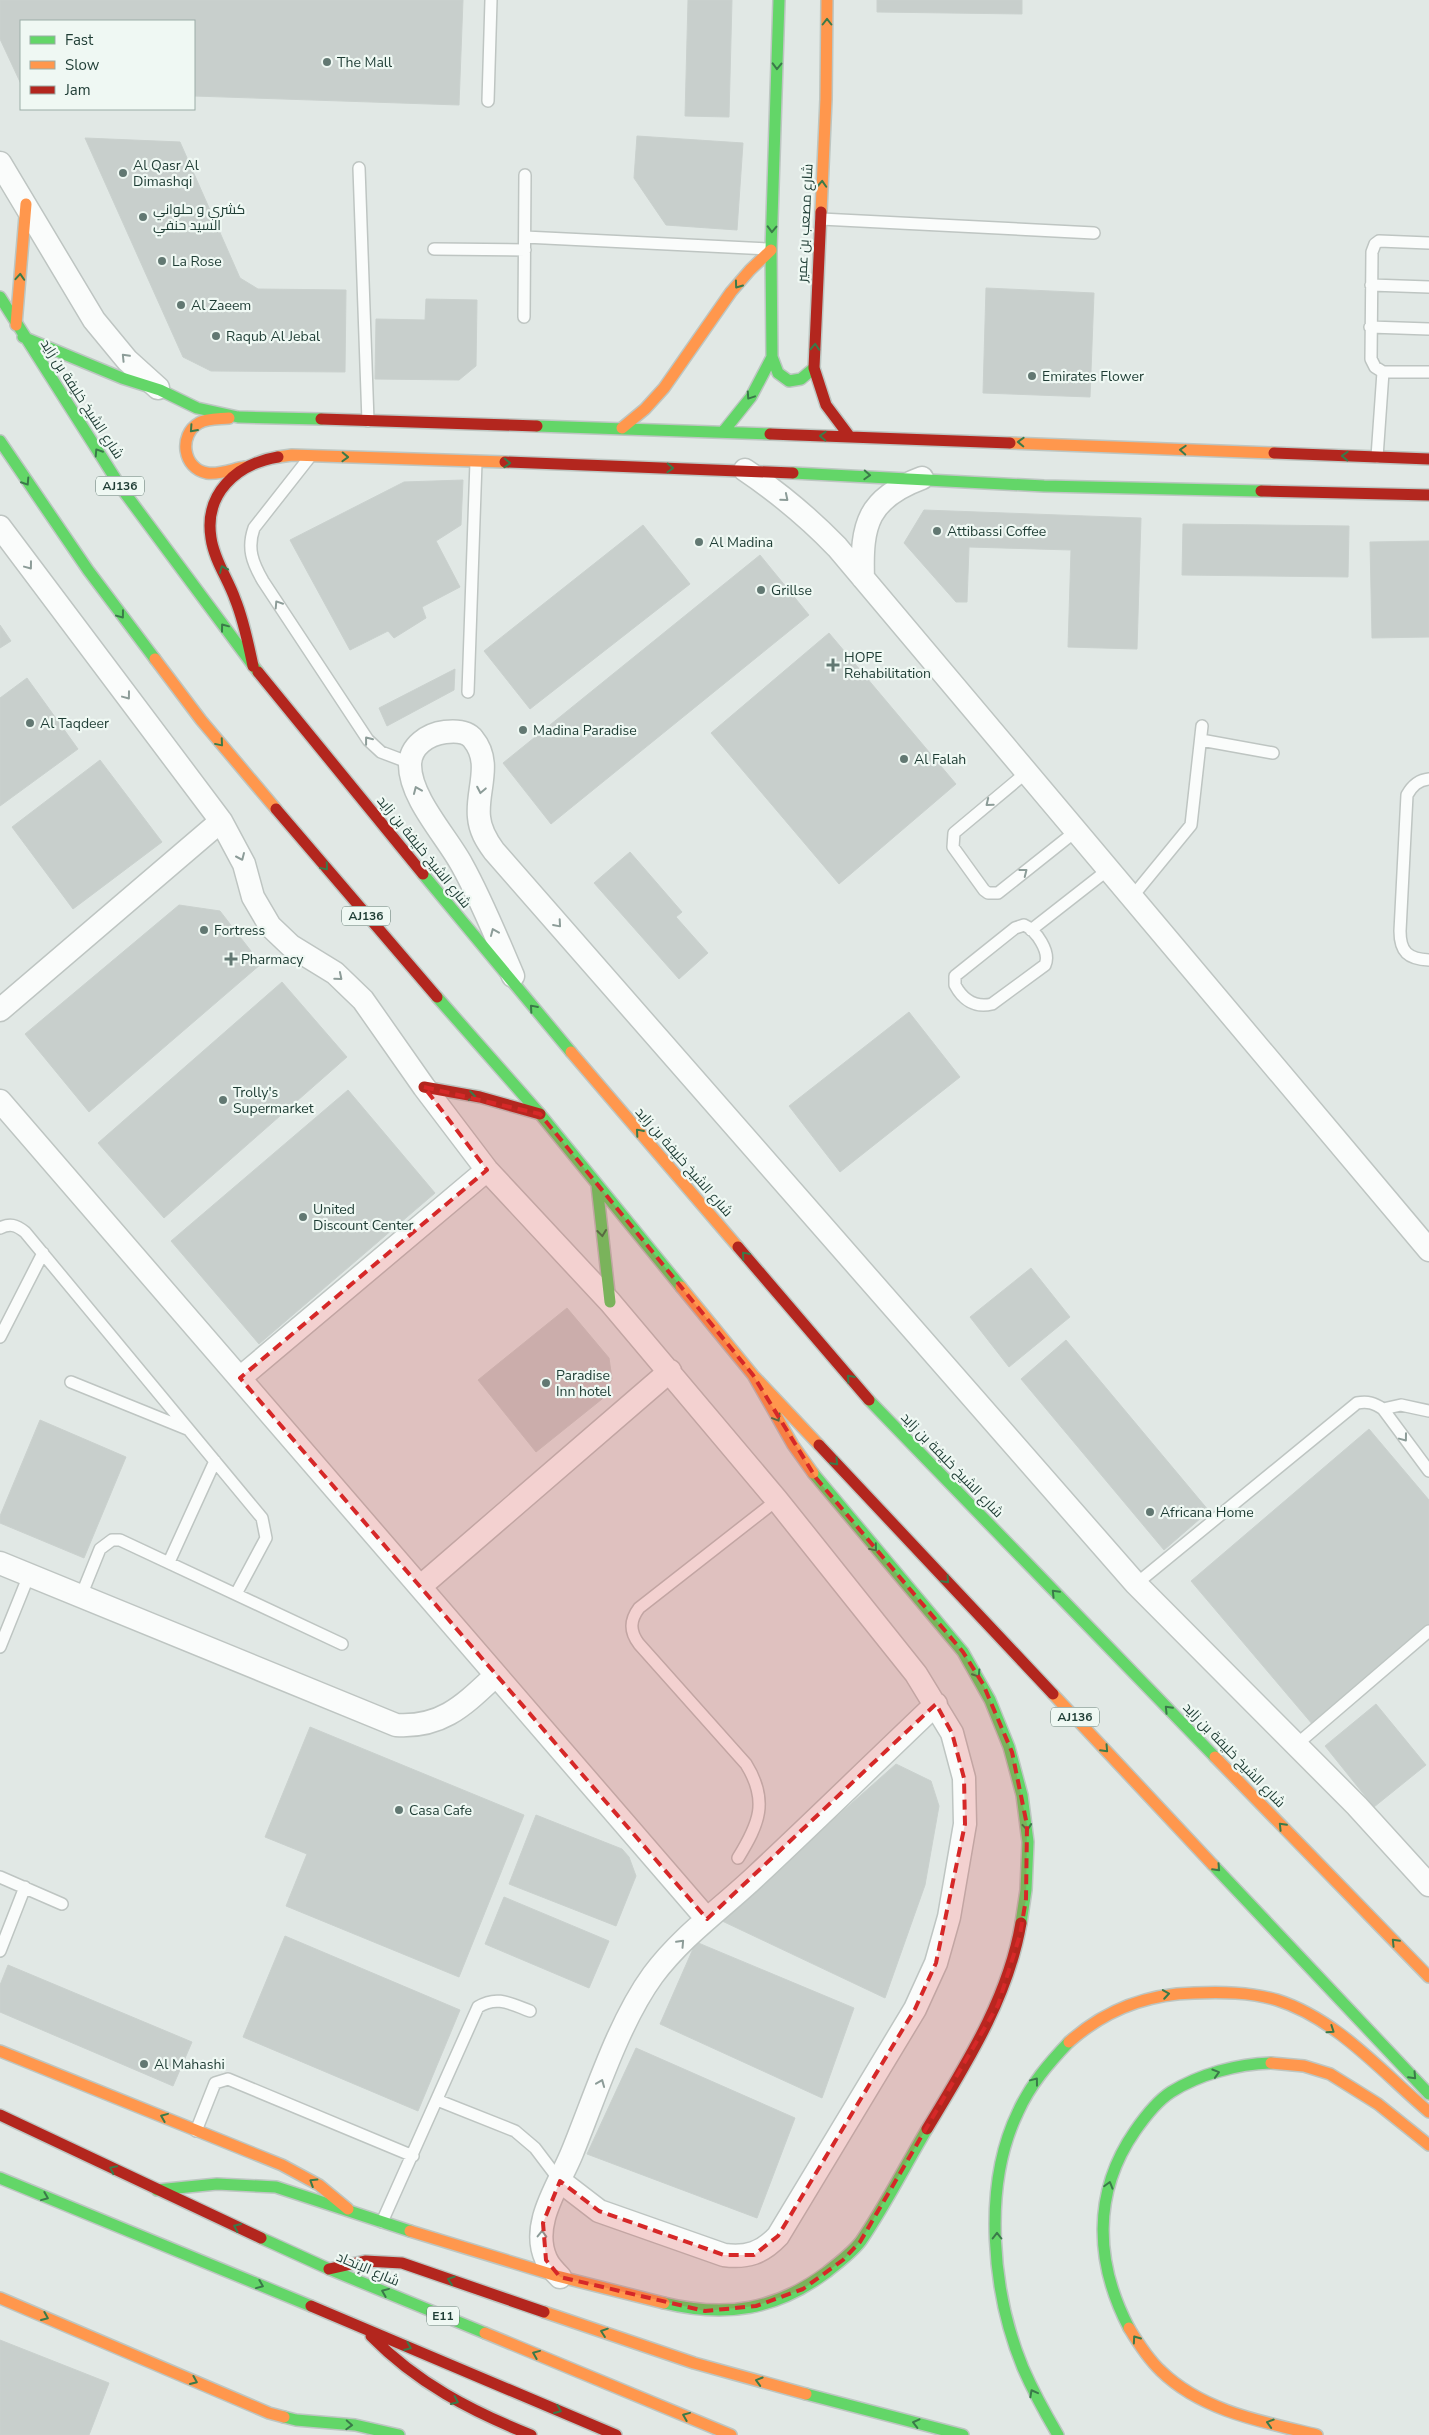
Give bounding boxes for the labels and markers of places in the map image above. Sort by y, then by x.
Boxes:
place label: The Mall [337,53,393,72]
marker: The Mall [321,56,333,68]
place label: Al Qasr Al Dimashqi [133,156,200,191]
marker: Al Qasr Al Dimashqi [117,167,129,179]
place label: كشري و حلواني السيد حنفي [153,200,245,237]
marker: كشري و حلواني السيد حنفي [137,211,149,223]
place label: La Rose [172,252,222,271]
marker: La Rose [156,255,168,267]
place label: Al Zaeem [191,296,251,315]
marker: Al Zaeem [175,299,187,311]
place label: Raqub Al Jebal [226,327,321,346]
marker: Raqub Al Jebal [210,330,222,342]
place label: Emirates Flower [1042,367,1144,386]
marker: Emirates Flower [1026,370,1038,382]
place label: Attibassi Coffee [947,522,1046,541]
marker: Attibassi Coffee [931,525,943,537]
place label: Al Madina [709,533,773,552]
marker: Al Madina [693,536,705,548]
place label: Grillse [771,581,812,600]
marker: Grillse [755,584,767,596]
place label: HOPE Rehabilitation [844,648,931,683]
marker: HOPE Rehabilitation [826,658,840,672]
place label: Al Taqdeer [40,714,109,733]
marker: Al Taqdeer [24,717,36,729]
place label: Madina Paradise [533,721,637,740]
marker: Madina Paradise [517,724,529,736]
place label: Al Falah [914,750,966,769]
marker: Al Falah [898,753,910,765]
place label: Fortress [214,921,266,940]
marker: Fortress [198,924,210,936]
place label: Pharmacy [241,950,304,969]
marker: Pharmacy [225,953,237,965]
place label: Trolly's Supermarket [233,1083,314,1118]
marker: Trolly's Supermarket [217,1094,229,1106]
place label: United Discount Center [313,1200,413,1235]
marker: United Discount Center [297,1211,309,1223]
place label: Paradise Inn hotel [556,1366,612,1401]
marker: Paradise Inn hotel [540,1377,552,1389]
place label: Africana Home [1160,1503,1254,1522]
marker: Africana Home [1144,1506,1156,1518]
place label: Casa Cafe [409,1801,472,1820]
marker: Casa Cafe [393,1804,405,1816]
place label: Al Mahashi [154,2055,225,2074]
marker: Al Mahashi [138,2058,150,2070]

